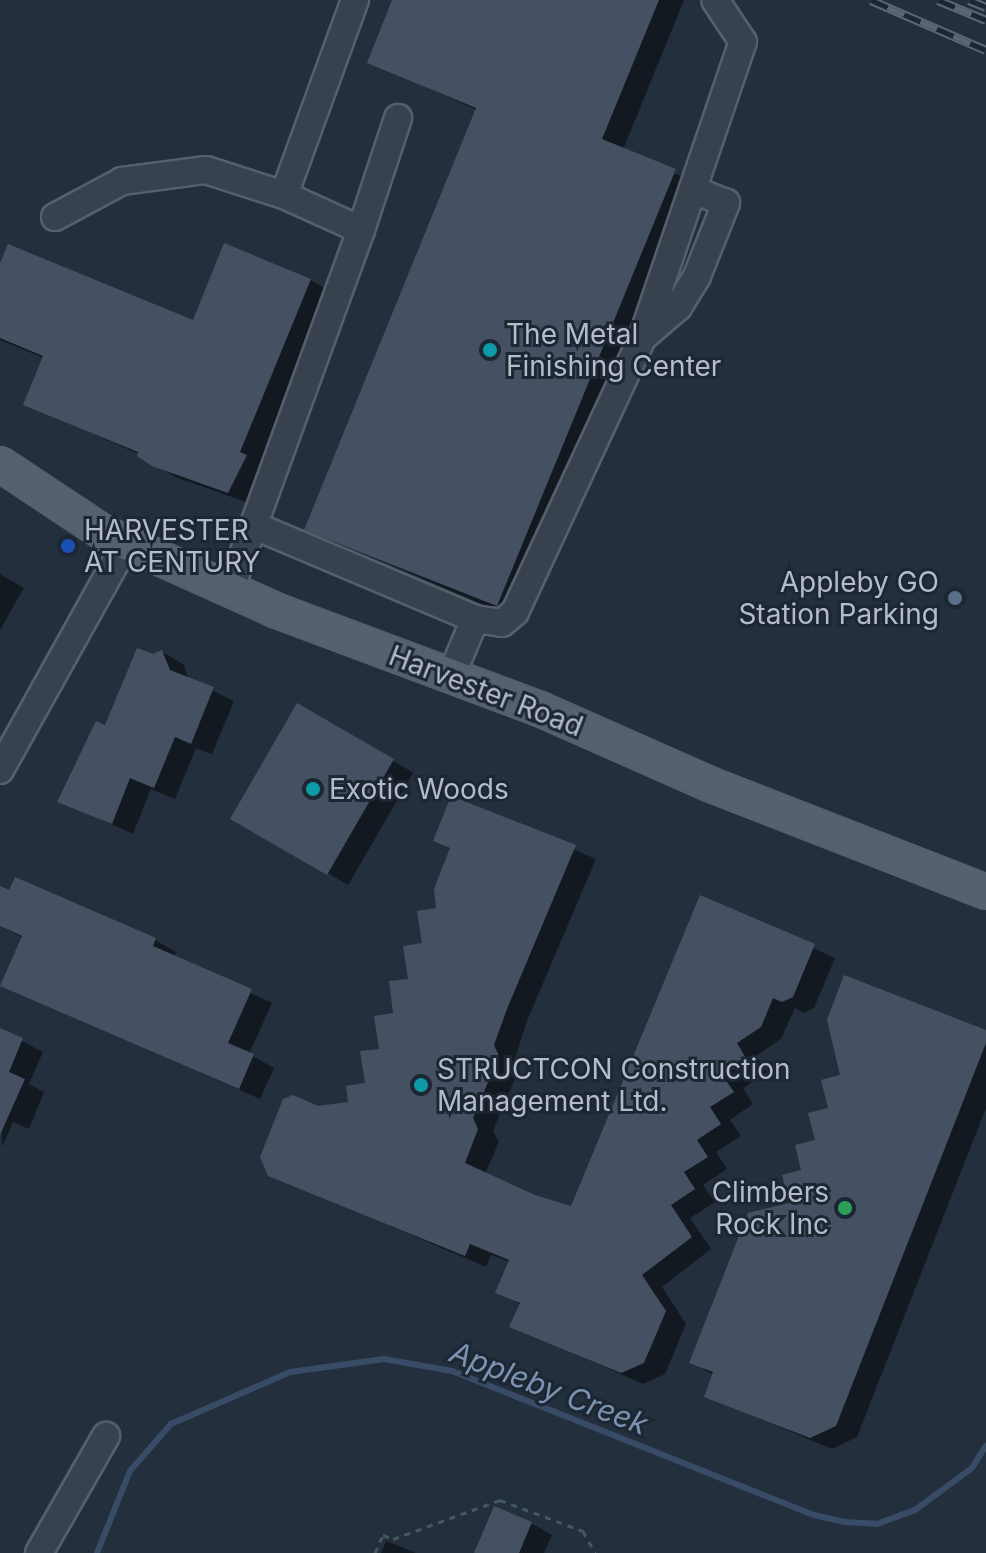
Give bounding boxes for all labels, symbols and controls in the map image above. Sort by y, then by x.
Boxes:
place label: The Metal Finishing Center [506,317,721,383]
marker: The Metal Finishing Center [481,341,499,359]
place label: HARVESTER AT CENTURY [84,513,261,579]
marker: HARVESTER AT CENTURY [59,537,77,555]
place label: Appleby GO Station Parking [738,565,939,631]
marker: Appleby GO Station Parking [946,589,964,607]
street label: Harvester Road [384,639,588,743]
place label: Exotic Woods [329,772,509,806]
marker: Exotic Woods [304,780,322,798]
place label: STRUCTCON Construction Management Ltd. [437,1052,791,1118]
marker: STRUCTCON Construction Management Ltd. [412,1076,430,1094]
place label: Climbers Rock Inc [712,1175,829,1241]
marker: Climbers Rock Inc [836,1199,854,1217]
water label: Appleby Creek [445,1334,653,1442]

